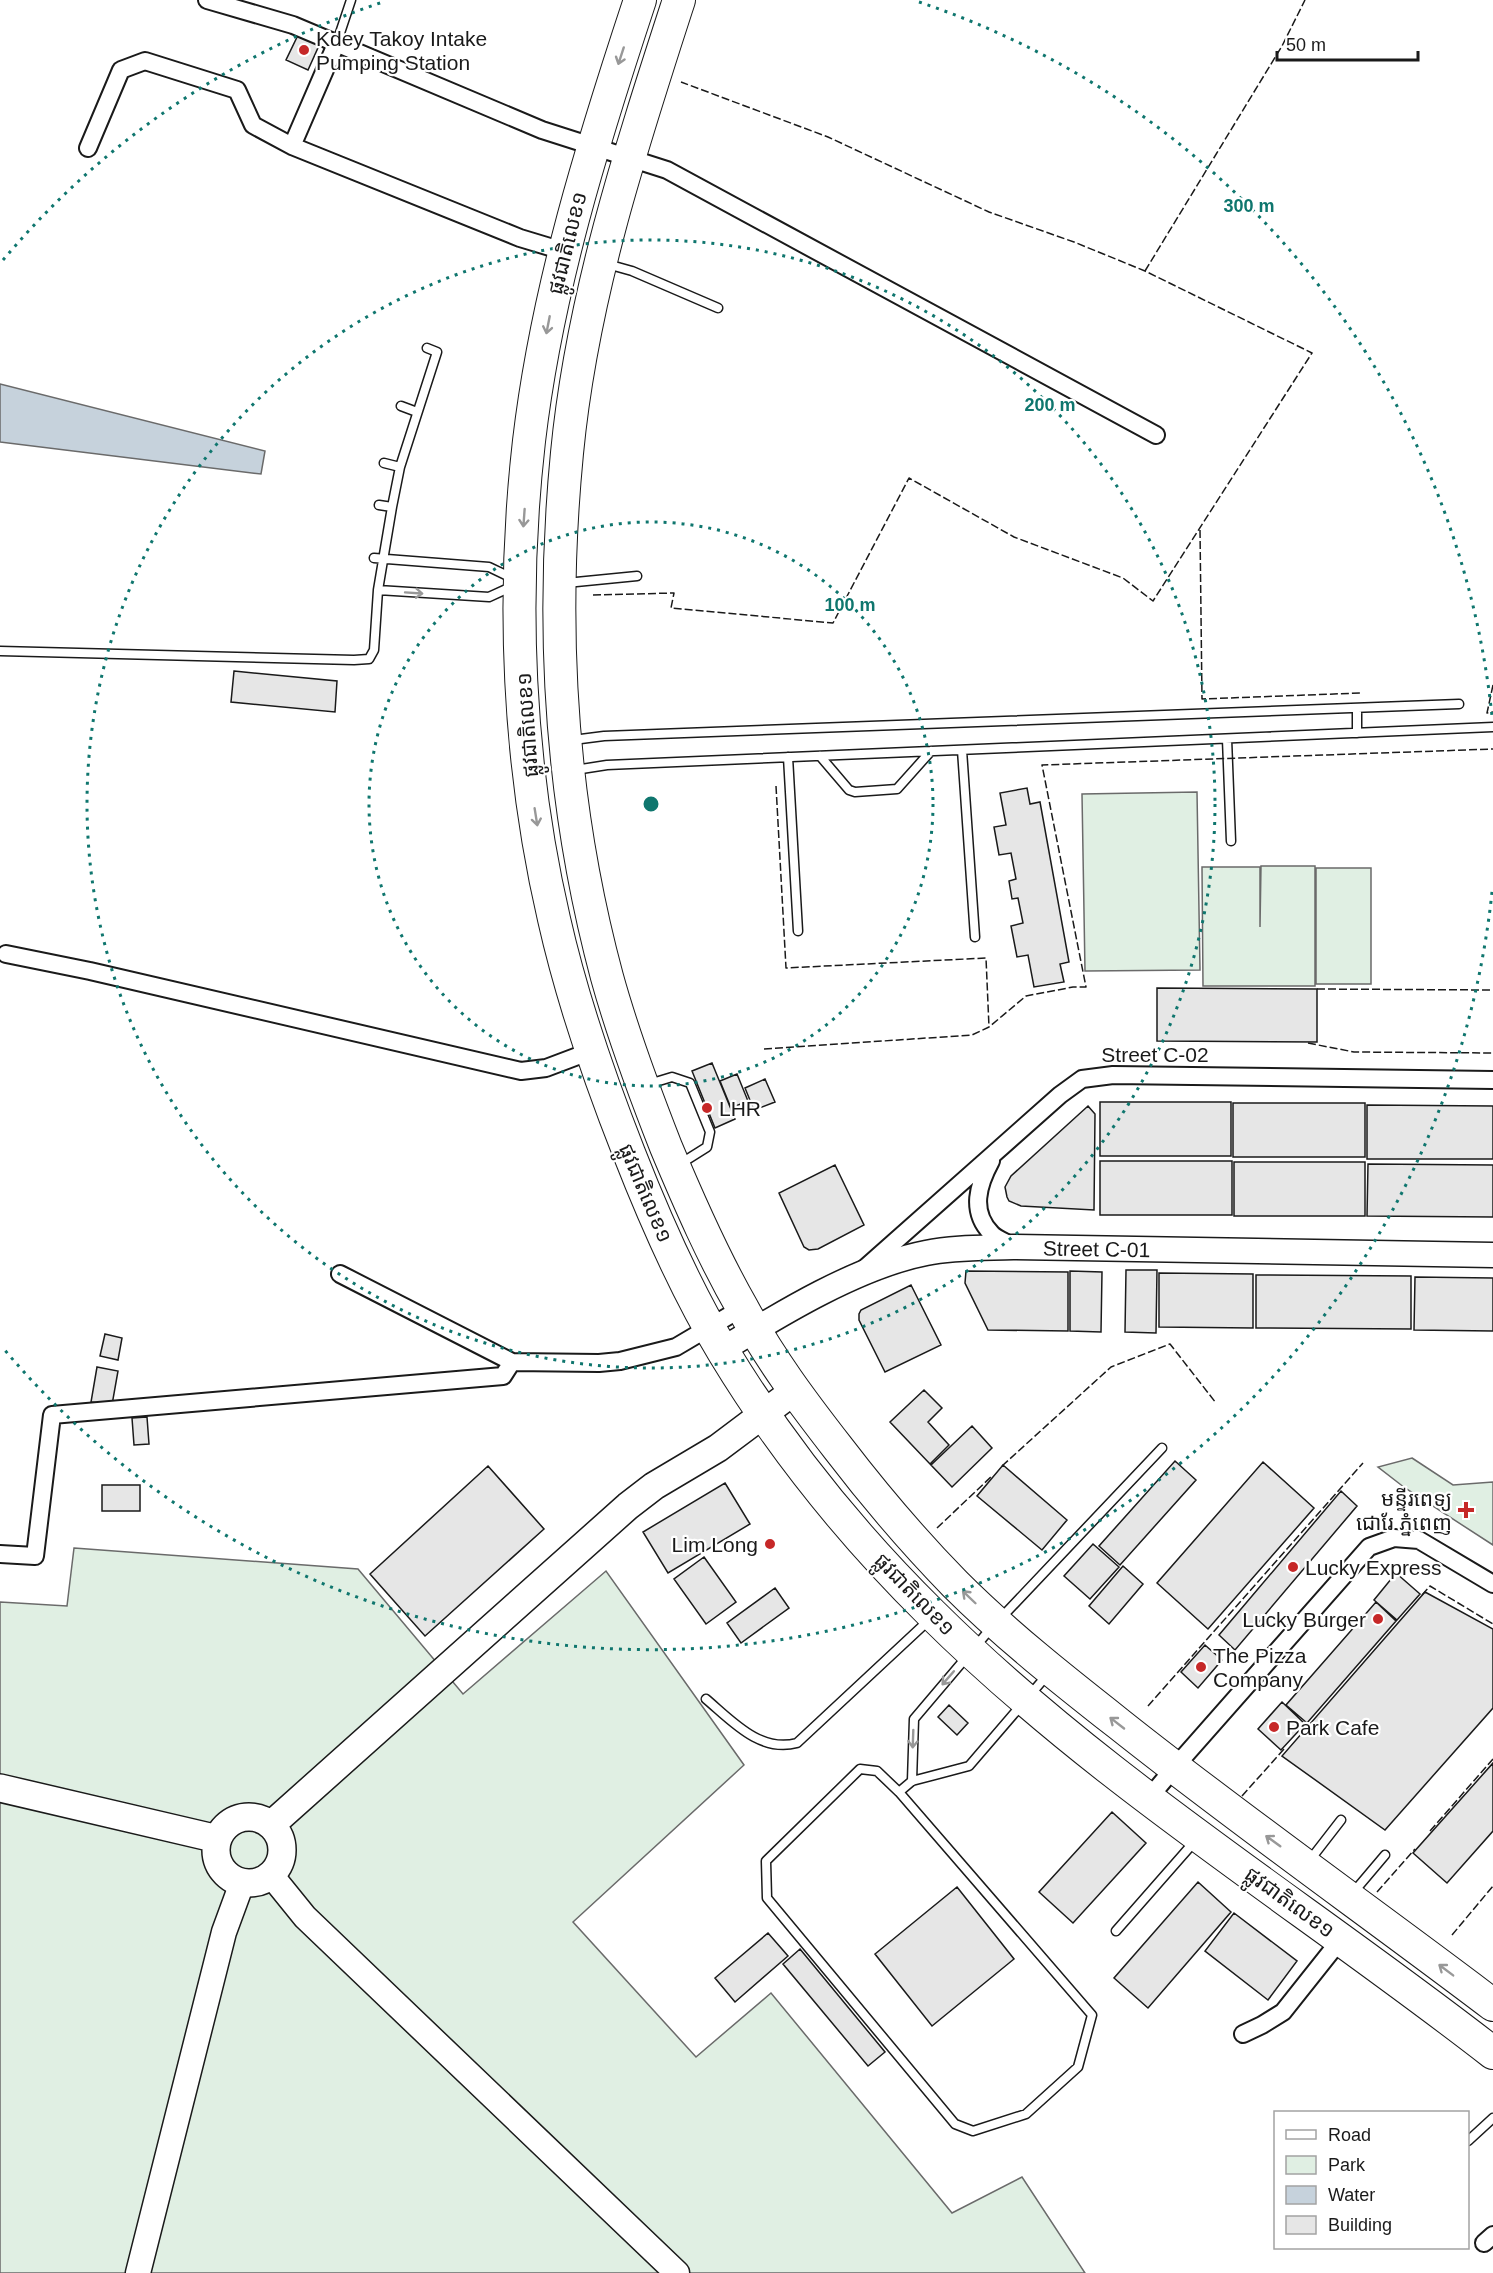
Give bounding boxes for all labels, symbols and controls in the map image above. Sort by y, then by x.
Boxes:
scale bar [1277,24,1418,62]
place label: Kdey Takoy Intake Pumping Station [316,27,487,74]
text: 50 m [1286,35,1326,55]
marker: Kdey Takoy Intake Pumping Station [297,43,311,57]
one-way arrow [615,46,626,65]
street label: ផ្លូវជាតិលេខ១ [543,189,599,299]
text: 300 m [1223,196,1275,216]
one-way arrow [542,315,554,334]
text: 200 m [1024,395,1076,415]
one-way arrow [518,507,529,527]
one-way arrow [403,588,423,599]
text: 100 m [824,595,876,615]
street label: ផ្លូវជាតិលេខ១ [512,671,550,778]
centre of rings [641,794,661,814]
one-way arrow [530,807,541,826]
street label: Street C-02 [1101,1043,1209,1066]
place label: LHR [719,1097,761,1120]
marker: LHR [700,1101,714,1115]
street label: ផ្លូវជាតិលេខ១ [607,1140,677,1249]
street label: Street C-01 [1043,1236,1151,1261]
place label: មន្ទីរពេទ្យ ជោរែ ភ្នំពេញ [1356,1487,1452,1536]
marker: មន្ទីរពេទ្យ ជោរែ ភ្នំពេញ [1457,1501,1475,1519]
place label: Lim Long [672,1533,758,1556]
marker: Lim Long [763,1537,777,1551]
street label: ផ្លូវជាតិលេខ១ [864,1548,960,1646]
place label: Lucky Express [1305,1556,1442,1579]
marker: Lucky Express [1286,1560,1300,1574]
one-way arrow [961,1590,976,1605]
place label: Lucky Burger [1242,1608,1366,1631]
marker: Lucky Burger [1371,1612,1385,1626]
place label: The Pizza Company [1213,1644,1307,1691]
marker: The Pizza Company [1194,1660,1208,1674]
one-way arrow [941,1670,955,1685]
place label: Park Cafe [1286,1716,1379,1739]
one-way arrow [1110,1717,1126,1730]
marker: Park Cafe [1267,1720,1281,1734]
one-way arrow [908,1729,919,1749]
one-way arrow [1265,1835,1281,1848]
street label: ផ្លូវជាតិលេខ១ [1236,1862,1339,1949]
one-way arrow [1439,1964,1455,1976]
legend [1274,2111,1469,2249]
text: Road [1328,2125,1371,2145]
text: Park [1328,2155,1366,2175]
text: Water [1328,2185,1375,2205]
text: Building [1328,2215,1392,2235]

